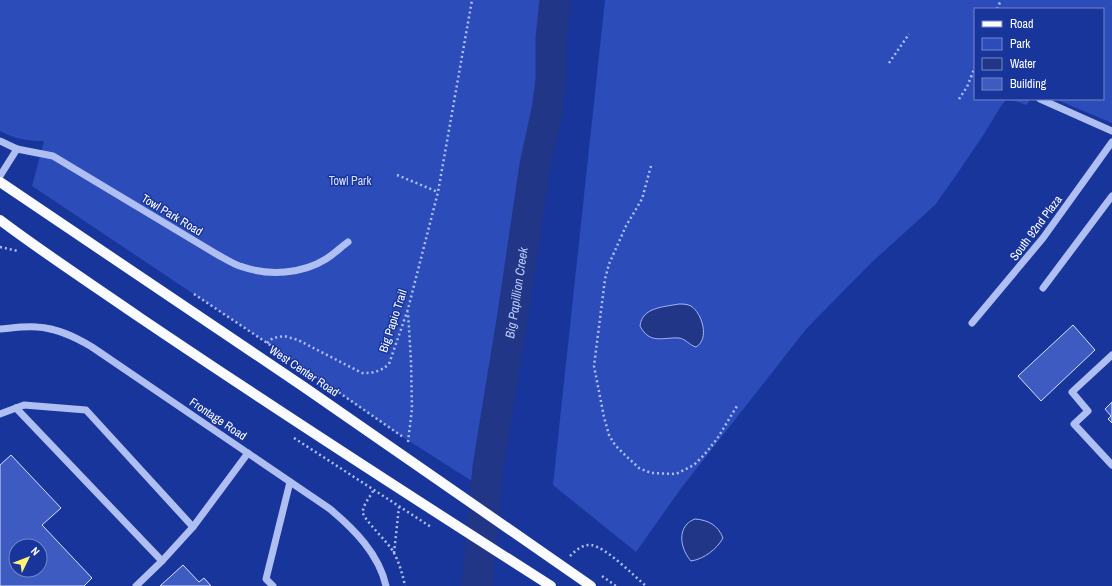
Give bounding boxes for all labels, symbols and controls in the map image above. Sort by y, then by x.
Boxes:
legend [974,8,1104,100]
text: Road [1010,16,1034,32]
text: Park [1010,36,1030,52]
text: Water [1010,56,1037,72]
text: Building [1010,76,1047,92]
park label: Towl Park [329,173,371,189]
street label: Towl Park Road [138,190,206,240]
street label: South 92nd Plaza [1006,192,1066,264]
water label: Big Papillion Creek [501,245,531,340]
street label: Big Papio Trail [375,288,411,354]
street label: West Center Road [266,342,342,400]
street label: Frontage Road [186,394,250,444]
north arrow [8,538,48,578]
text: N [28,544,43,558]

